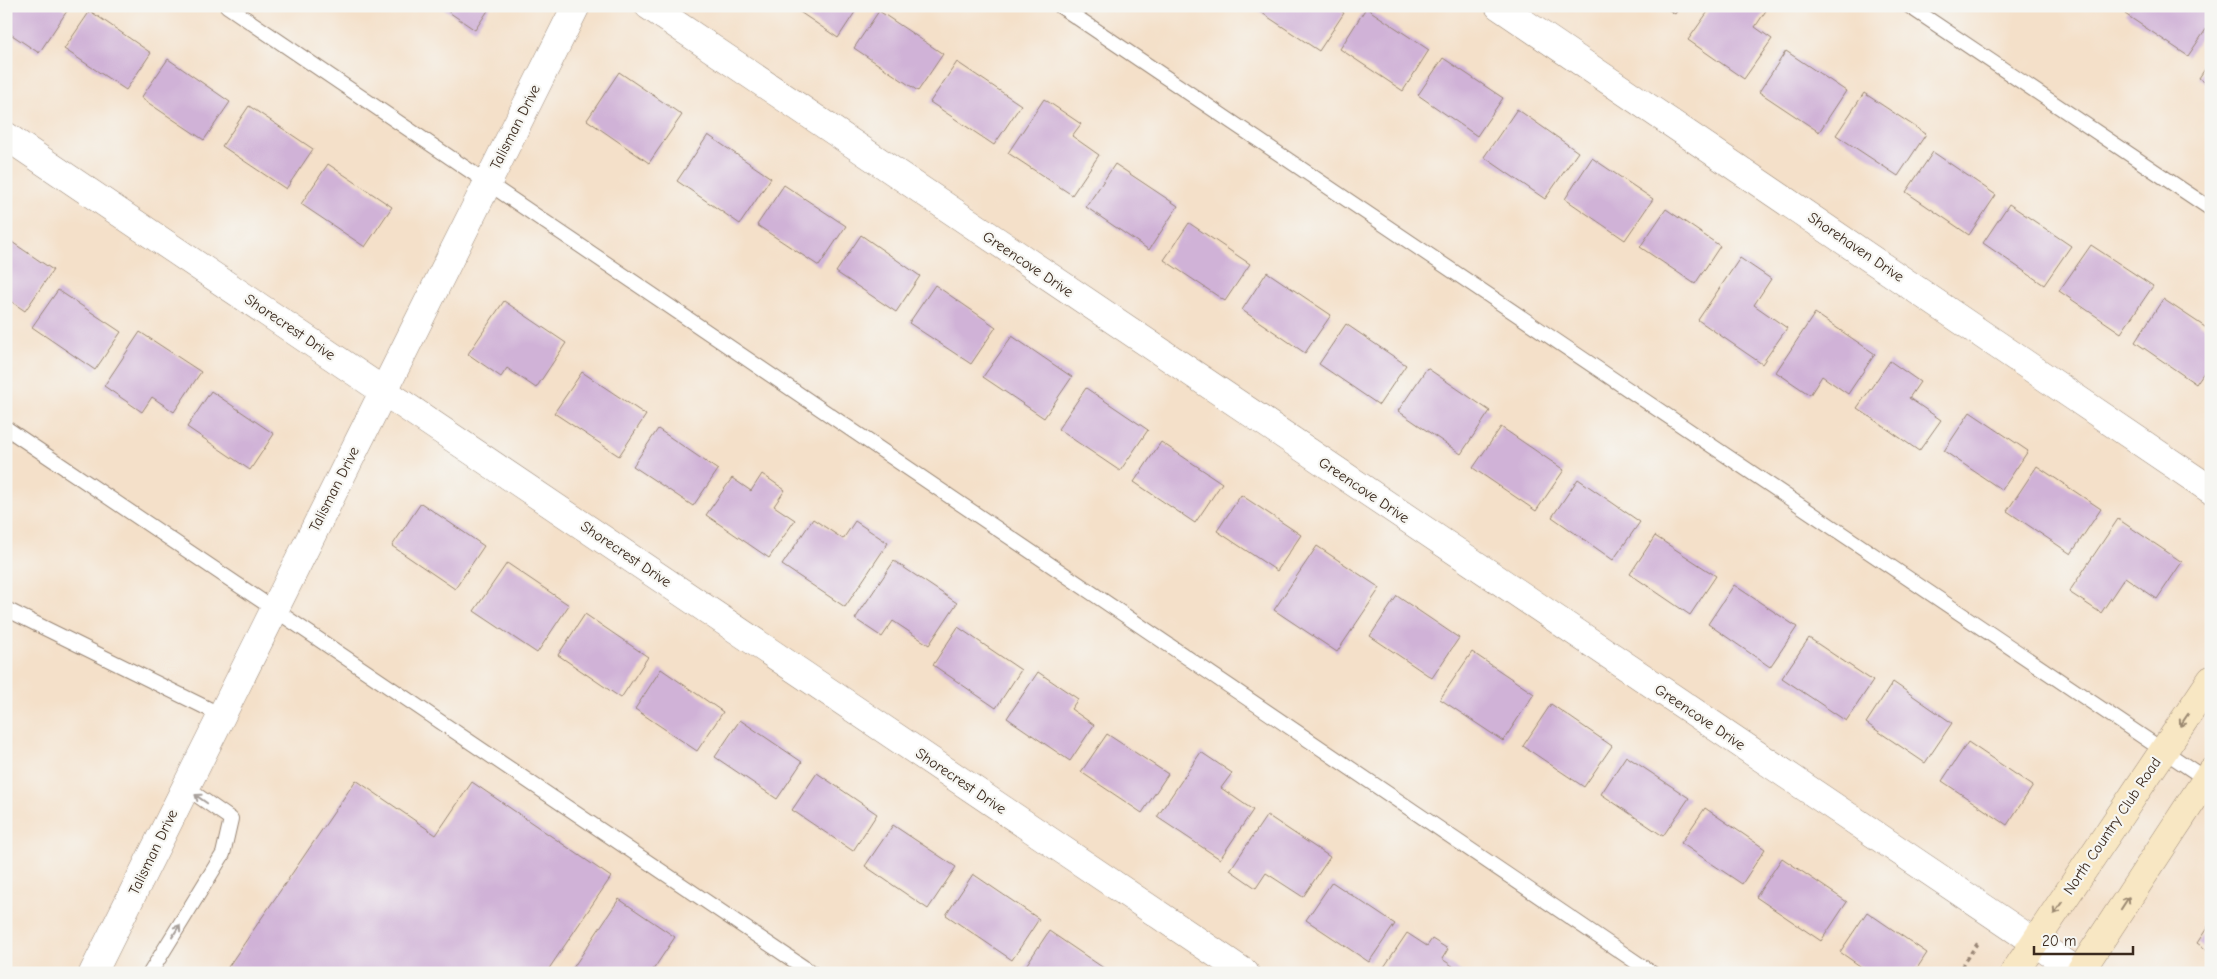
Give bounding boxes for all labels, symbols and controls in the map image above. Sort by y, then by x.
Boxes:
street label: Talisman Drive [486,81,544,172]
street label: Shorehaven Drive [1804,208,1908,286]
street label: Greencove Drive [979,227,1077,301]
street label: Shorecrest Drive [241,290,339,364]
street label: Talisman Drive [305,443,363,534]
street label: Greencove Drive [1315,453,1413,527]
street label: Shorecrest Drive [577,517,675,591]
street label: Greencove Drive [1651,680,1749,754]
one-way arrow [2178,713,2189,727]
street label: Shorecrest Drive [912,744,1010,818]
street label: North Country Club Road [2059,754,2165,898]
one-way arrow [195,794,209,804]
street label: Talisman Drive [125,806,182,898]
one-way arrow [2120,896,2130,910]
one-way arrow [2052,901,2062,915]
scale bar [2034,924,2133,956]
one-way arrow [171,925,181,939]
text: 20 m [2042,932,2076,950]

